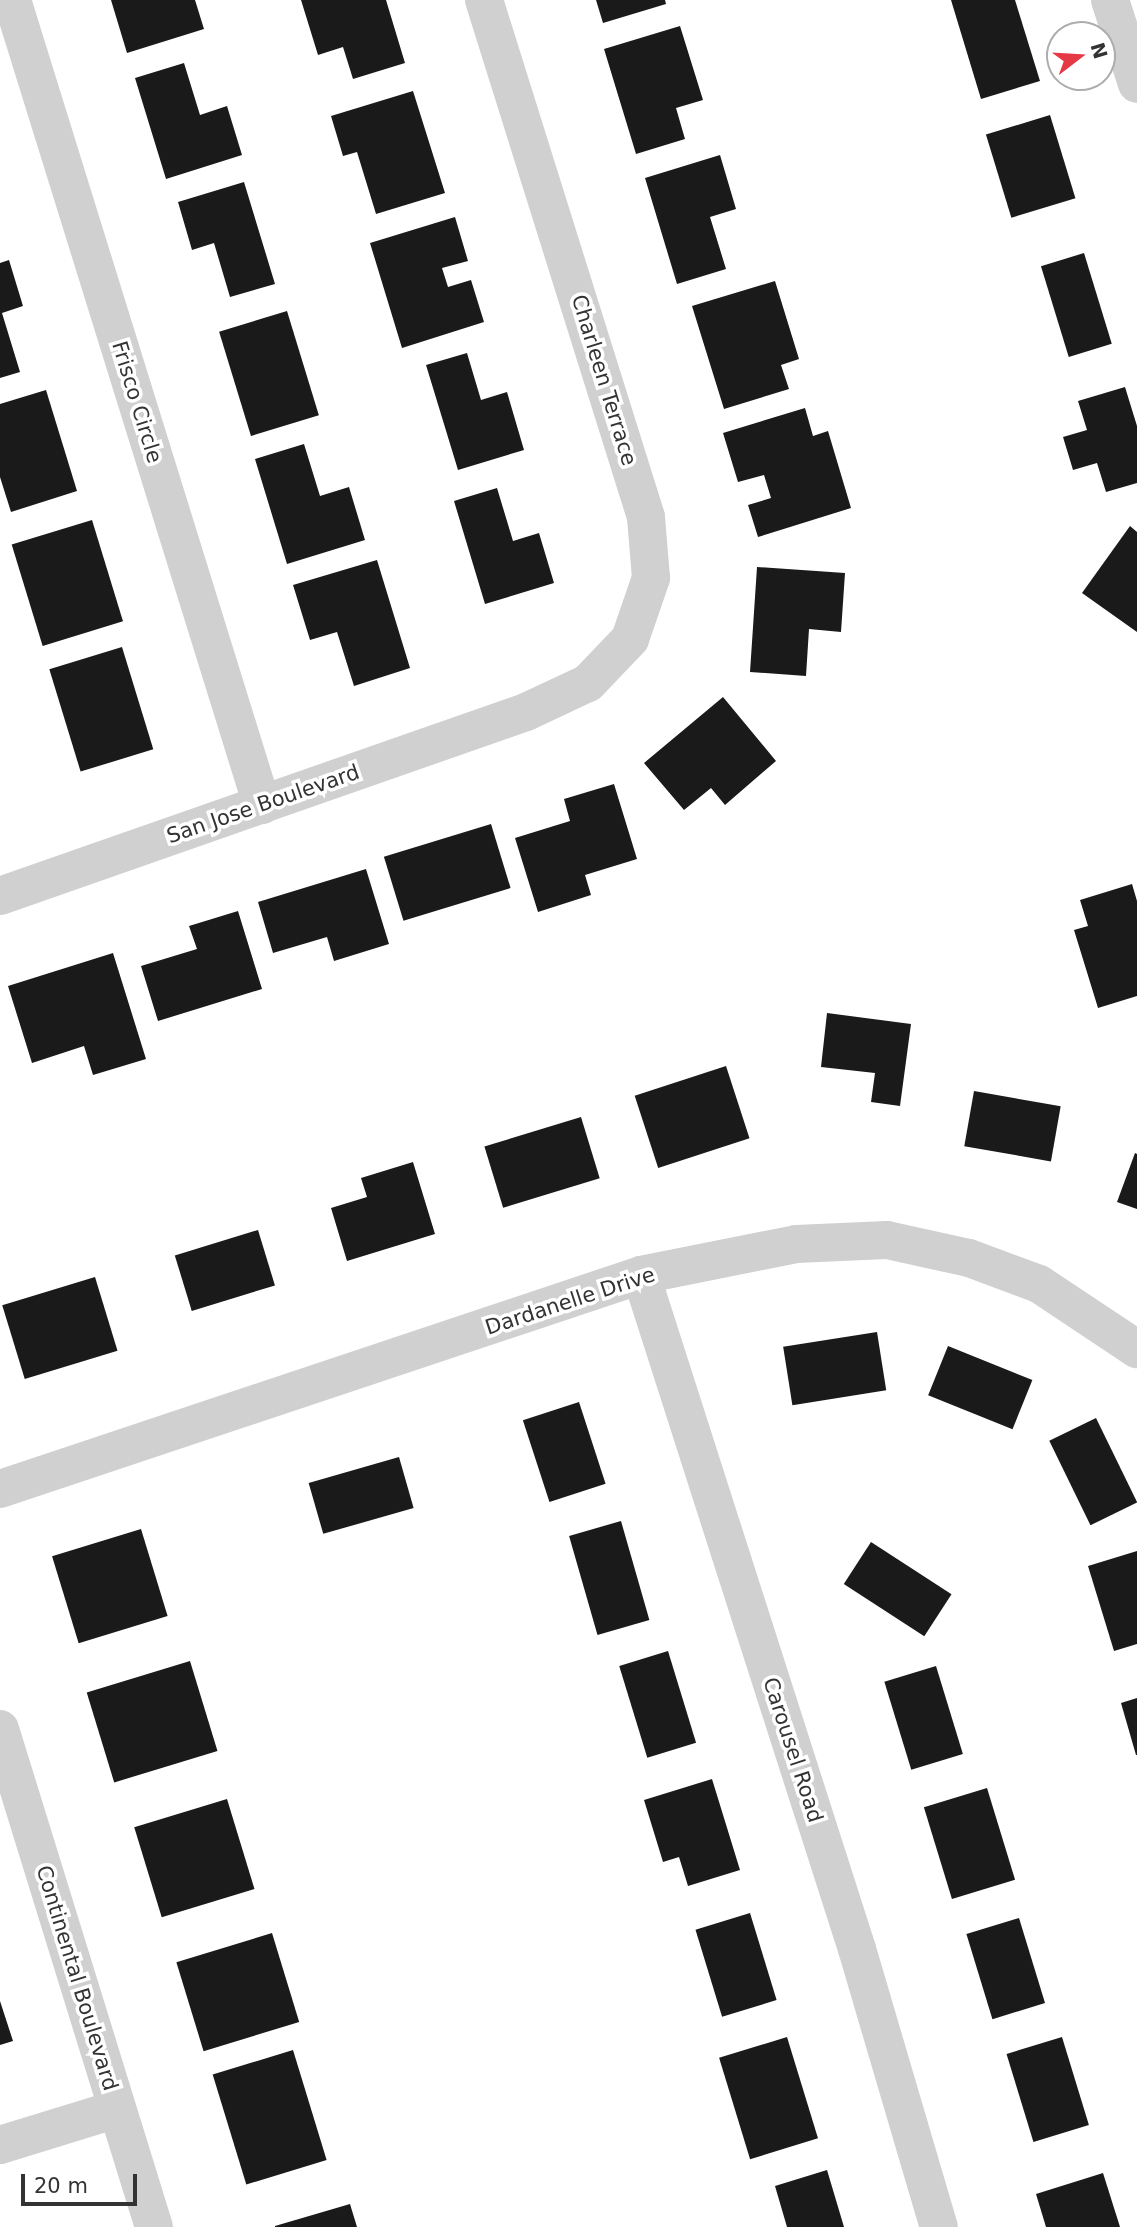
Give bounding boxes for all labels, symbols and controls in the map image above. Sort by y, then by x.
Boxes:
north arrow [1046,21,1116,91]
text: N [1086,40,1112,61]
street label: Charleen Terrace [566,291,642,469]
street label: Frisco Circle [107,338,167,466]
street label: San Jose Boulevard [163,759,363,849]
street label: Dardanelle Drive [482,1262,658,1340]
street label: Carousel Road [758,1674,828,1826]
street label: Continental Boulevard [31,1862,123,2094]
scale bar [24,2160,140,2204]
text: 20 m [34,2174,88,2198]

